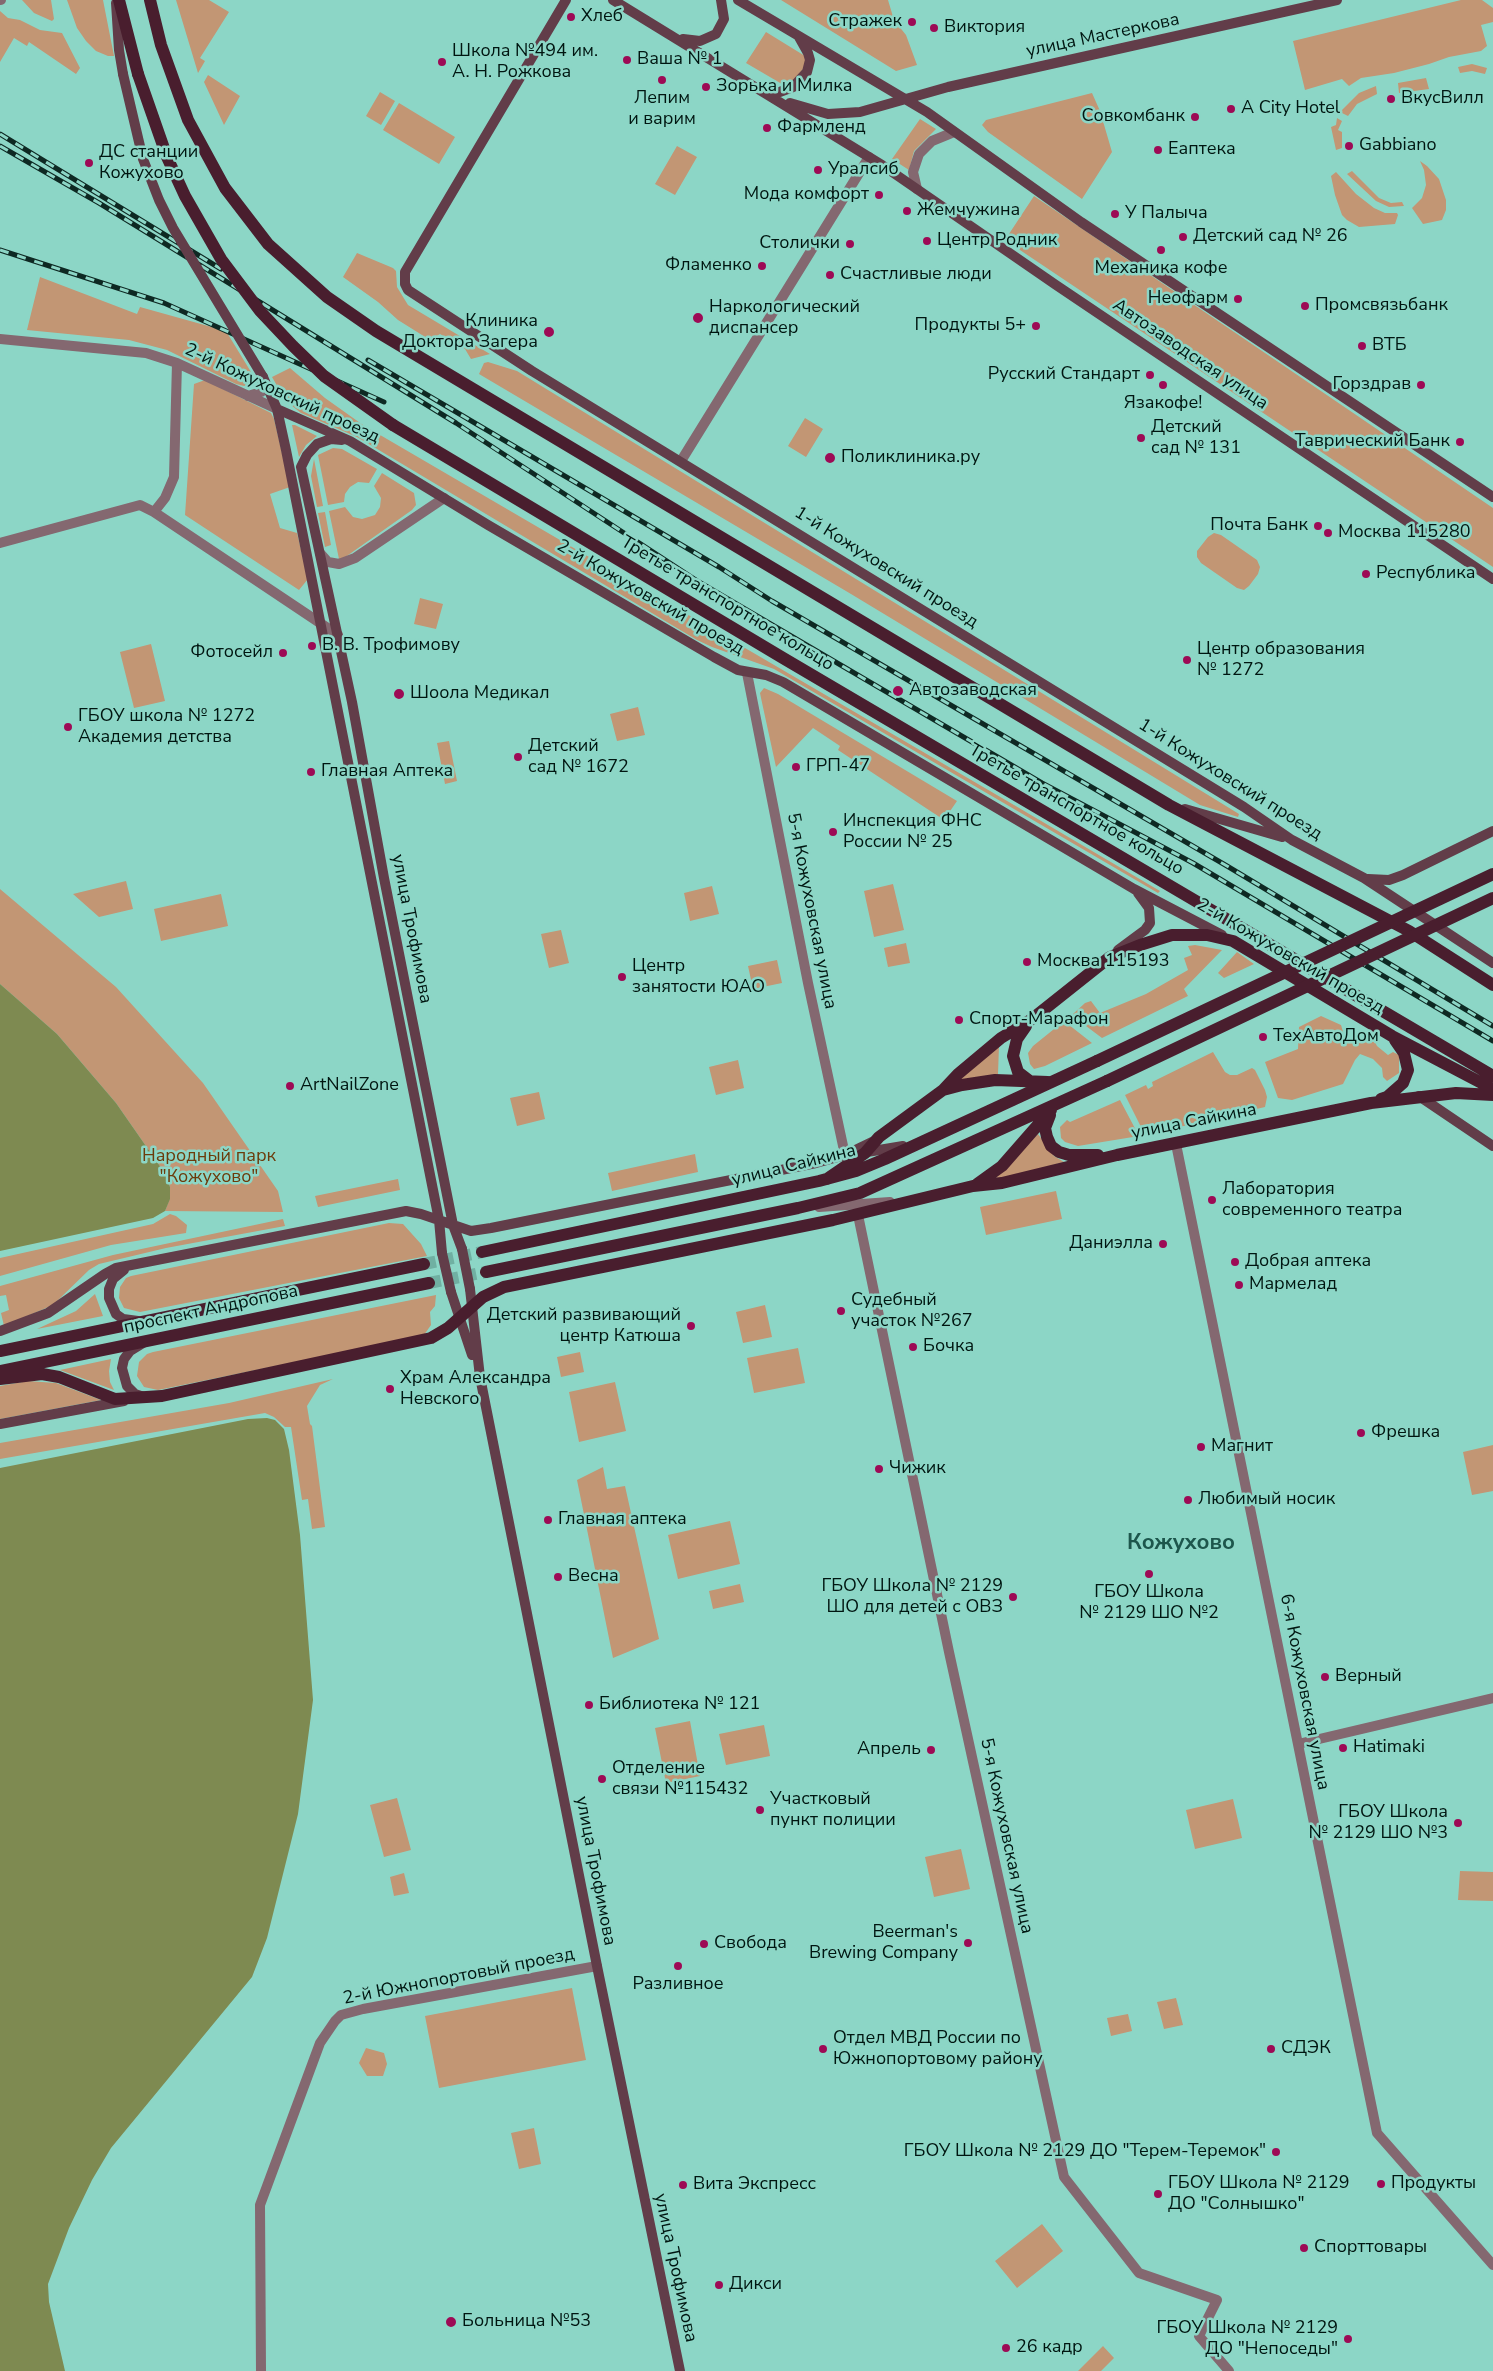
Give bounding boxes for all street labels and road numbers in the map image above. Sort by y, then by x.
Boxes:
street label: улица Мастеркова [1024,9,1182,63]
street label: Автозаводская улица [1108,295,1272,415]
street label: 2-й Кожуховский проезд [181,339,383,449]
street label: 1-й Кожуховский проезд [790,502,982,634]
street label: Третье транспортное кольцо [617,532,837,676]
street label: 2-й Кожуховский проезд [553,535,747,661]
street label: 1-й Кожуховский проезд [1134,714,1326,846]
street label: Третье транспортное кольцо [965,740,1187,880]
street label: 5-я Кожуховская улица [781,811,841,1011]
street label: улица Трофимова [386,853,436,1005]
street label: 2-й Кожуховский проезд [1193,894,1387,1020]
street label: улица Сайкина [1129,1099,1259,1145]
street label: улица Сайкина [730,1140,858,1192]
street label: проспект Андропова [122,1281,300,1339]
street label: 6-я Кожуховская улица [1274,1592,1334,1792]
street label: 5-я Кожуховская улица [975,1736,1037,1936]
street label: улица Трофимова [570,1795,620,1947]
street label: 2-й Южнопортовый проезд [341,1944,577,2010]
street label: улица Трофимова [649,2192,701,2344]

